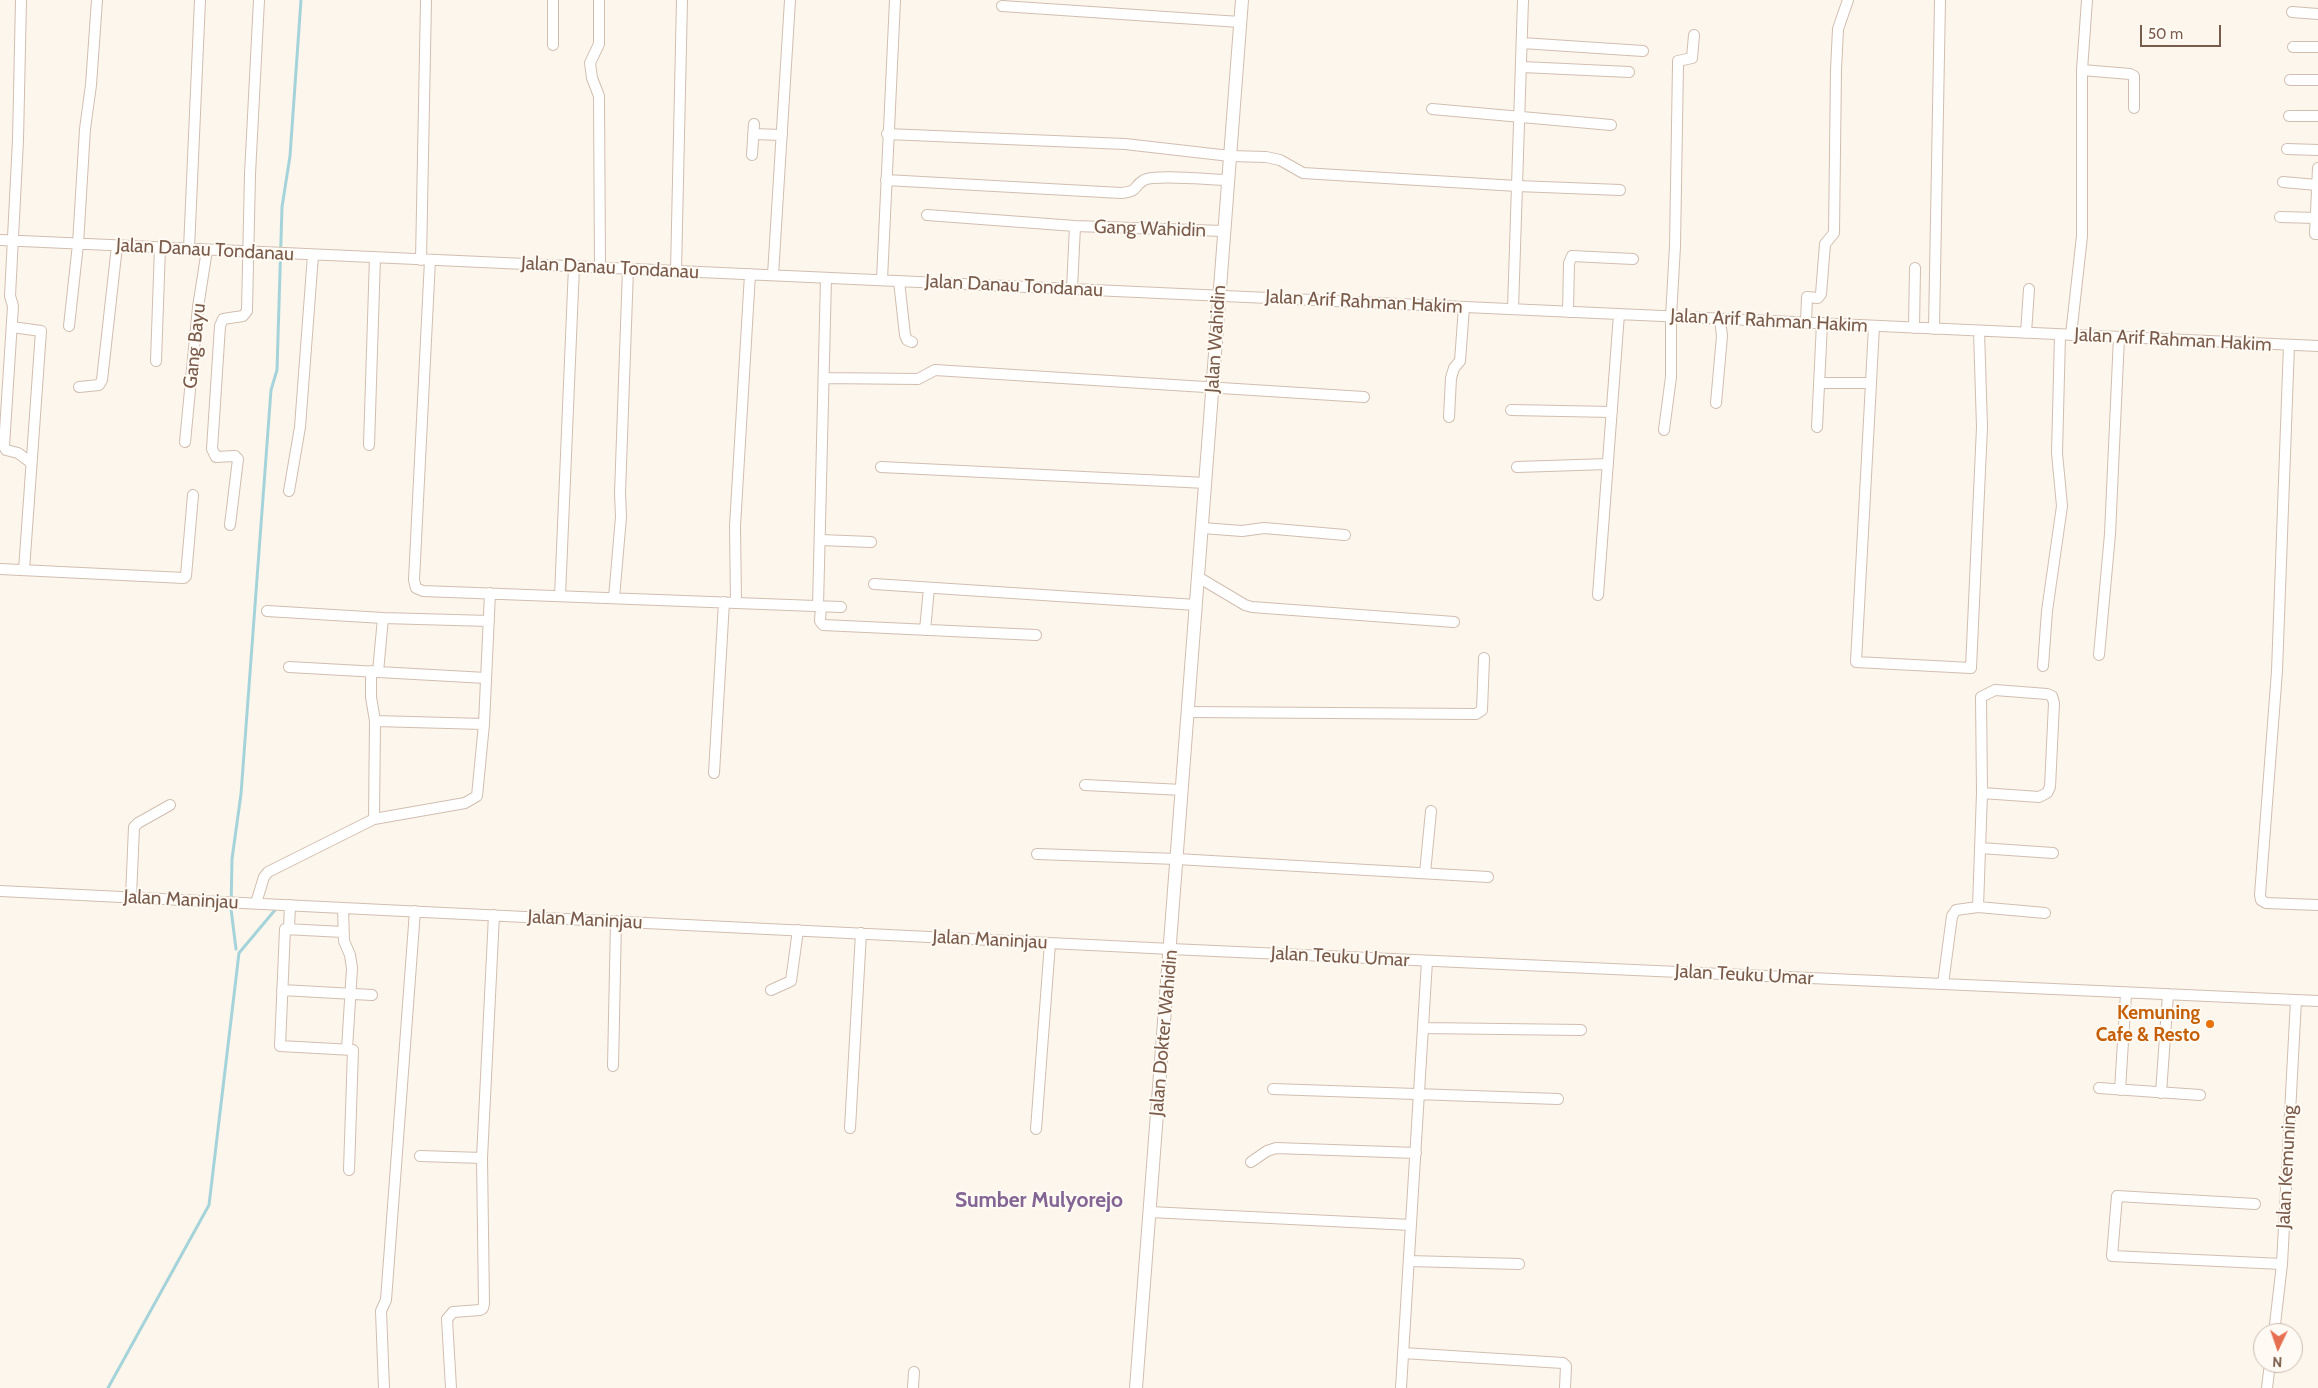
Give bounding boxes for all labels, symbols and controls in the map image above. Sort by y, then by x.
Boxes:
scale bar [2143,15,2224,47]
text: 50 m [2148,25,2183,43]
street label: Gang Wahidin [1094,216,1206,242]
street label: Jalan Danau Tondanau [115,234,295,266]
street label: Jalan Danau Tondanau [520,252,700,284]
street label: Jalan Danau Tondanau [924,270,1104,302]
street label: Jalan Wahidin [1201,284,1231,394]
street label: Jalan Arif Rahman Hakim [1265,285,1463,319]
street label: Gang Bayu [179,302,211,390]
street label: Jalan Arif Rahman Hakim [1670,304,1868,338]
street label: Jalan Arif Rahman Hakim [2074,323,2272,357]
street label: Jalan Maninjau [123,886,239,914]
street label: Jalan Maninjau [527,906,643,934]
street label: Jalan Maninjau [932,926,1048,954]
street label: Jalan Teuku Umar [1270,942,1410,972]
street label: Jalan Dokter Wahidin [1145,949,1183,1117]
street label: Jalan Teuku Umar [1674,960,1814,990]
place label: Kemuning Cafe & Resto [2096,1002,2200,1046]
marker: Kemuning Cafe & Resto [2204,1018,2216,1030]
street label: Jalan Kemuning [2272,1105,2302,1229]
district label: Sumber Mulyorejo [955,1188,1123,1214]
north arrow [2253,1323,2303,1373]
text: N [2272,1353,2283,1371]

